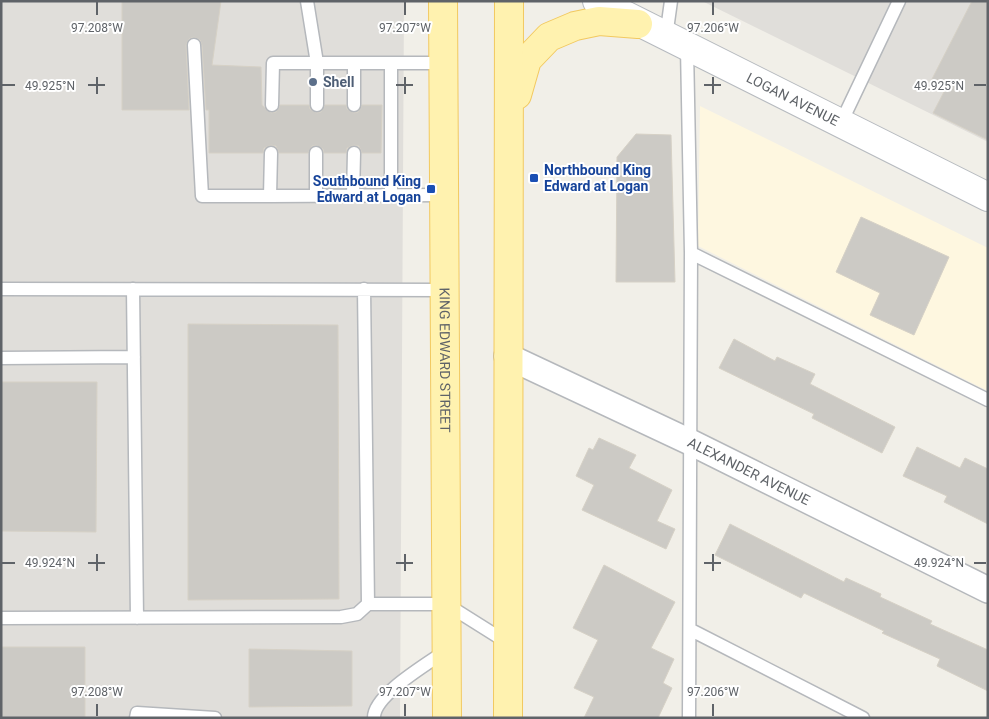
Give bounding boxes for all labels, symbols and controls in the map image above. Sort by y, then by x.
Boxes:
text: 97.208°W [71,21,123,35]
text: 97.207°W [379,21,431,35]
text: 97.206°W [687,21,739,35]
street label: LOGAN AVENUE [744,69,842,129]
place label: Shell [323,74,354,90]
marker: Shell [307,76,319,88]
text: 49.925°N [25,79,75,93]
text: 49.925°N [914,79,964,93]
place label: Northbound King Edward at Logan [544,162,651,194]
marker: Northbound King Edward at Logan [528,172,540,184]
place label: Southbound King Edward at Logan [313,173,421,205]
marker: Southbound King Edward at Logan [425,183,437,195]
street label: KING EDWARD STREET [437,287,453,433]
street label: ALEXANDER AVENUE [685,434,813,508]
text: 49.924°N [25,556,75,570]
text: 49.924°N [914,556,964,570]
text: 97.208°W [71,685,123,699]
text: 97.207°W [379,685,431,699]
text: 97.206°W [687,685,739,699]

